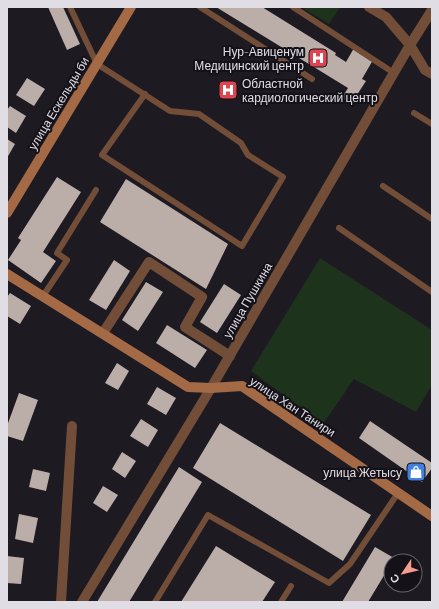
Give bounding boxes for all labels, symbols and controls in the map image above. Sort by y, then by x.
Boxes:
place label: Нур-Авиценум Медицинский центр [194,44,304,73]
hospital icon: Нур-Авиценум Медицинский центр [307,47,329,69]
street label: улица Ескельды би [25,54,92,152]
place label: Областной кардиологический центр [242,76,378,105]
hospital icon: Областной кардиологический центр [217,79,239,101]
street label: улица Пушкина [220,259,275,341]
street label: улица Хан Танири [247,373,338,440]
shop icon: улица Жетысу [405,461,427,483]
place label: улица Жетысу [323,465,402,480]
north arrow [383,553,423,593]
text: С [387,572,402,586]

